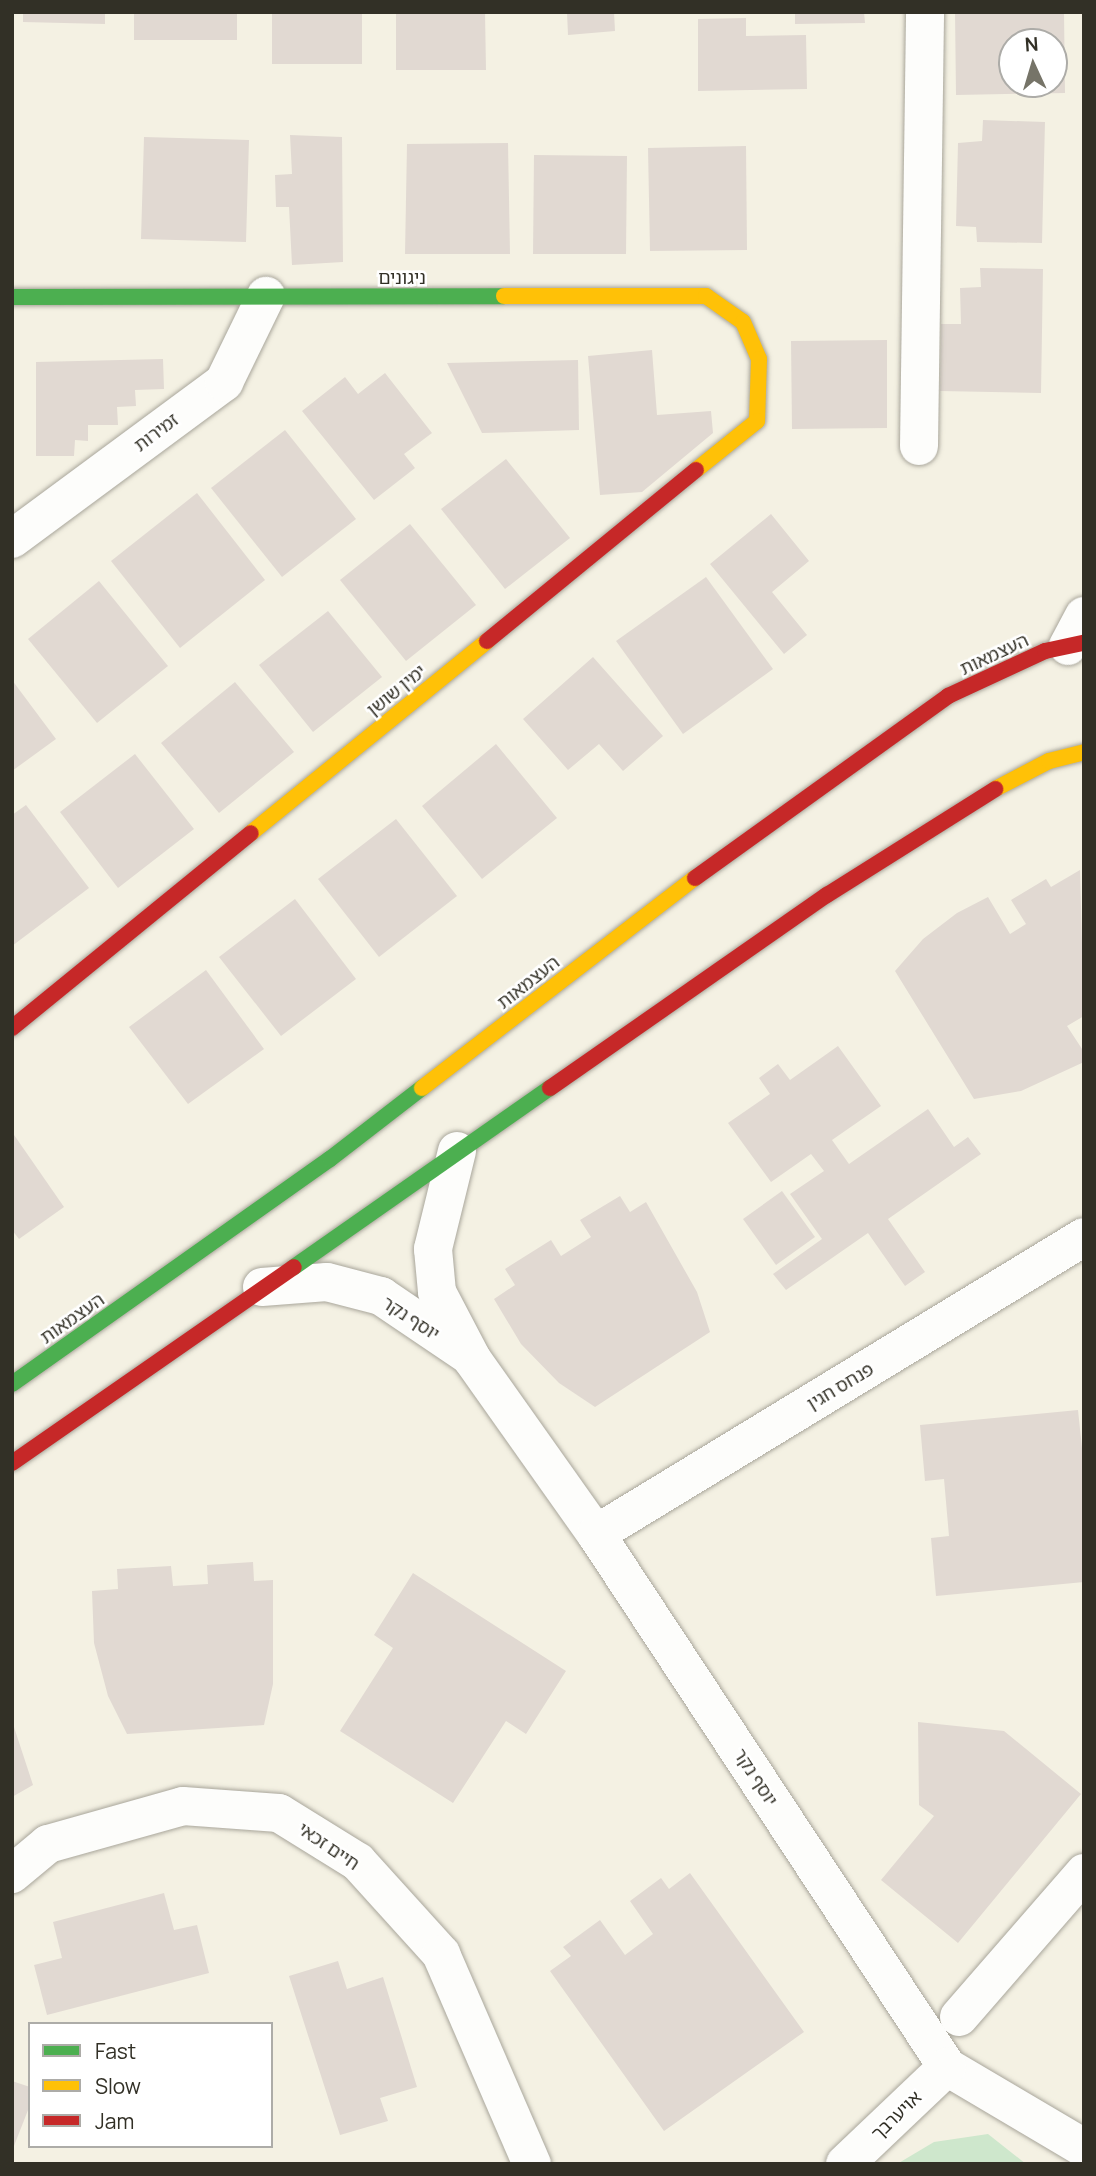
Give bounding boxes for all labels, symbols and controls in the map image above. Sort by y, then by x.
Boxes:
north arrow [998,28,1068,98]
text: N [1024,31,1039,57]
street label: ניגונים [378,266,426,288]
street label: זמירות [130,408,182,456]
street label: העצמאות [956,629,1032,679]
street label: ימין שושן [362,660,430,720]
street label: העצמאות [493,951,563,1013]
street label: העצמאות [36,1288,108,1348]
street label: יוסף נקר [378,1292,444,1344]
street label: פנחס חגין [803,1358,877,1414]
street label: יוסף נקר [730,1744,782,1810]
street label: חיים זכאי [294,1818,364,1874]
legend [28,2022,273,2148]
text: Fast [95,2037,136,2065]
text: Slow [95,2072,141,2100]
street label: אויערבך [866,2086,926,2144]
text: Jam [95,2107,134,2135]

